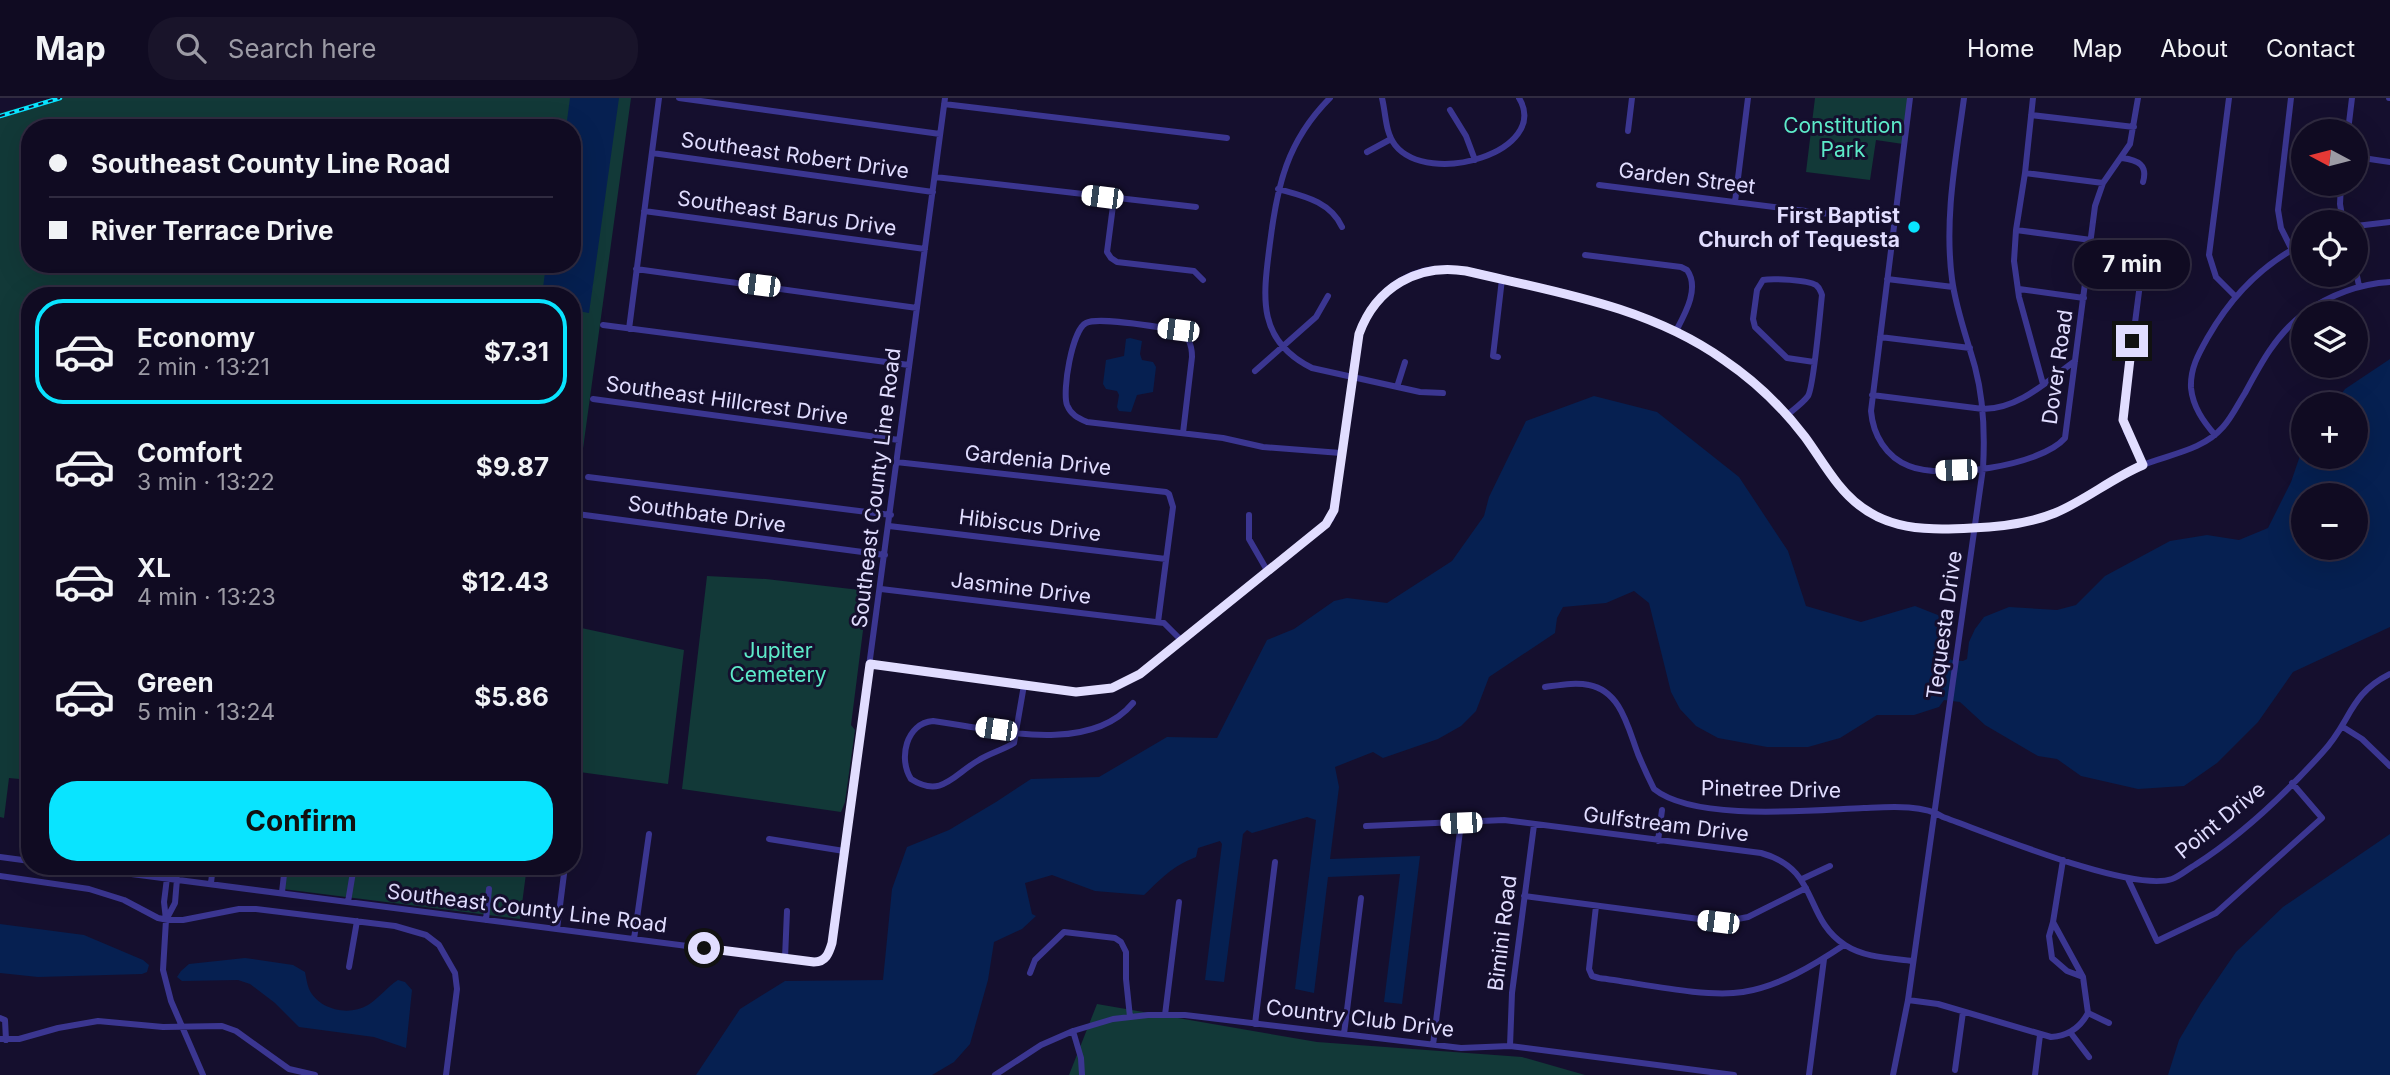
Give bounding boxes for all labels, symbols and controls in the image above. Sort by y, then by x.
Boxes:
search box [148,17,638,80]
text: Map [35,28,106,68]
icon: search [172,29,210,67]
text: Search here [228,33,376,64]
text: Home [1967,34,2034,63]
text: Map [2072,34,2122,63]
text: About [2160,34,2228,63]
text: Contact [2266,34,2355,63]
park label: Constitution Park [1783,113,1903,162]
north arrow [2291,119,2368,196]
map controls [2291,119,2368,560]
street label: Southeast Robert Drive [679,127,911,183]
text: Southeast County Line Road [91,148,450,179]
street label: Garden Street [1617,157,1757,199]
car [1080,184,1125,210]
street label: Southeast Barus Drive [676,185,898,241]
place label: First Baptist Church of Tequesta [1698,203,1900,252]
button: locate [2291,210,2368,287]
text: River Terrace Drive [91,215,334,246]
marker: First Baptist Church of Tequesta [1906,219,1922,235]
callout: 7 min [2074,240,2190,288]
text: 7 min [2102,250,2162,278]
car [737,272,782,298]
button: layers [2291,301,2368,378]
street label: Dover Road [2037,308,2077,426]
car [1156,317,1201,343]
icon: car [53,320,116,383]
text: Economy [137,322,255,353]
route end [2116,325,2148,357]
text: $7.31 [484,336,549,367]
street label: Southeast County Line Road [846,347,906,629]
text: 2 min · 13:21 [137,353,270,381]
street label: Southeast Hillcrest Drive [604,371,850,429]
button: + [2291,392,2368,469]
icon: car [53,435,116,498]
text: Comfort [137,437,242,468]
street label: Gardenia Drive [963,440,1113,480]
text: $9.87 [476,451,549,482]
car [1935,459,1978,481]
text: 3 min · 13:22 [137,468,275,496]
button: − [2291,483,2368,560]
street label: Southbate Drive [626,491,788,537]
street label: Hibiscus Drive [957,504,1103,546]
street label: Tequesta Drive [1921,549,1967,701]
icon: car [53,550,116,613]
text: XL [137,552,171,583]
text: $12.43 [461,566,549,597]
street label: Jasmine Drive [949,567,1093,609]
text: 4 min · 13:23 [137,583,276,611]
park label: Jupiter Cemetery [729,638,827,687]
icon: car [53,665,116,728]
text: Green [137,667,214,698]
text: $5.86 [474,681,549,712]
text: 5 min · 13:24 [137,698,275,726]
car [974,716,1019,742]
street label: Pinetree Drive [1701,775,1841,803]
street label: Point Drive [2170,776,2270,864]
button: Confirm [49,781,553,861]
street label: Gulfstream Drive [1582,801,1750,847]
car [1440,812,1483,834]
street label: Bimini Road [1483,874,1521,992]
street label: Southeast County Line Road [386,878,668,938]
car [1696,909,1741,935]
route start [688,932,720,964]
street label: Country Club Drive [1265,994,1455,1042]

